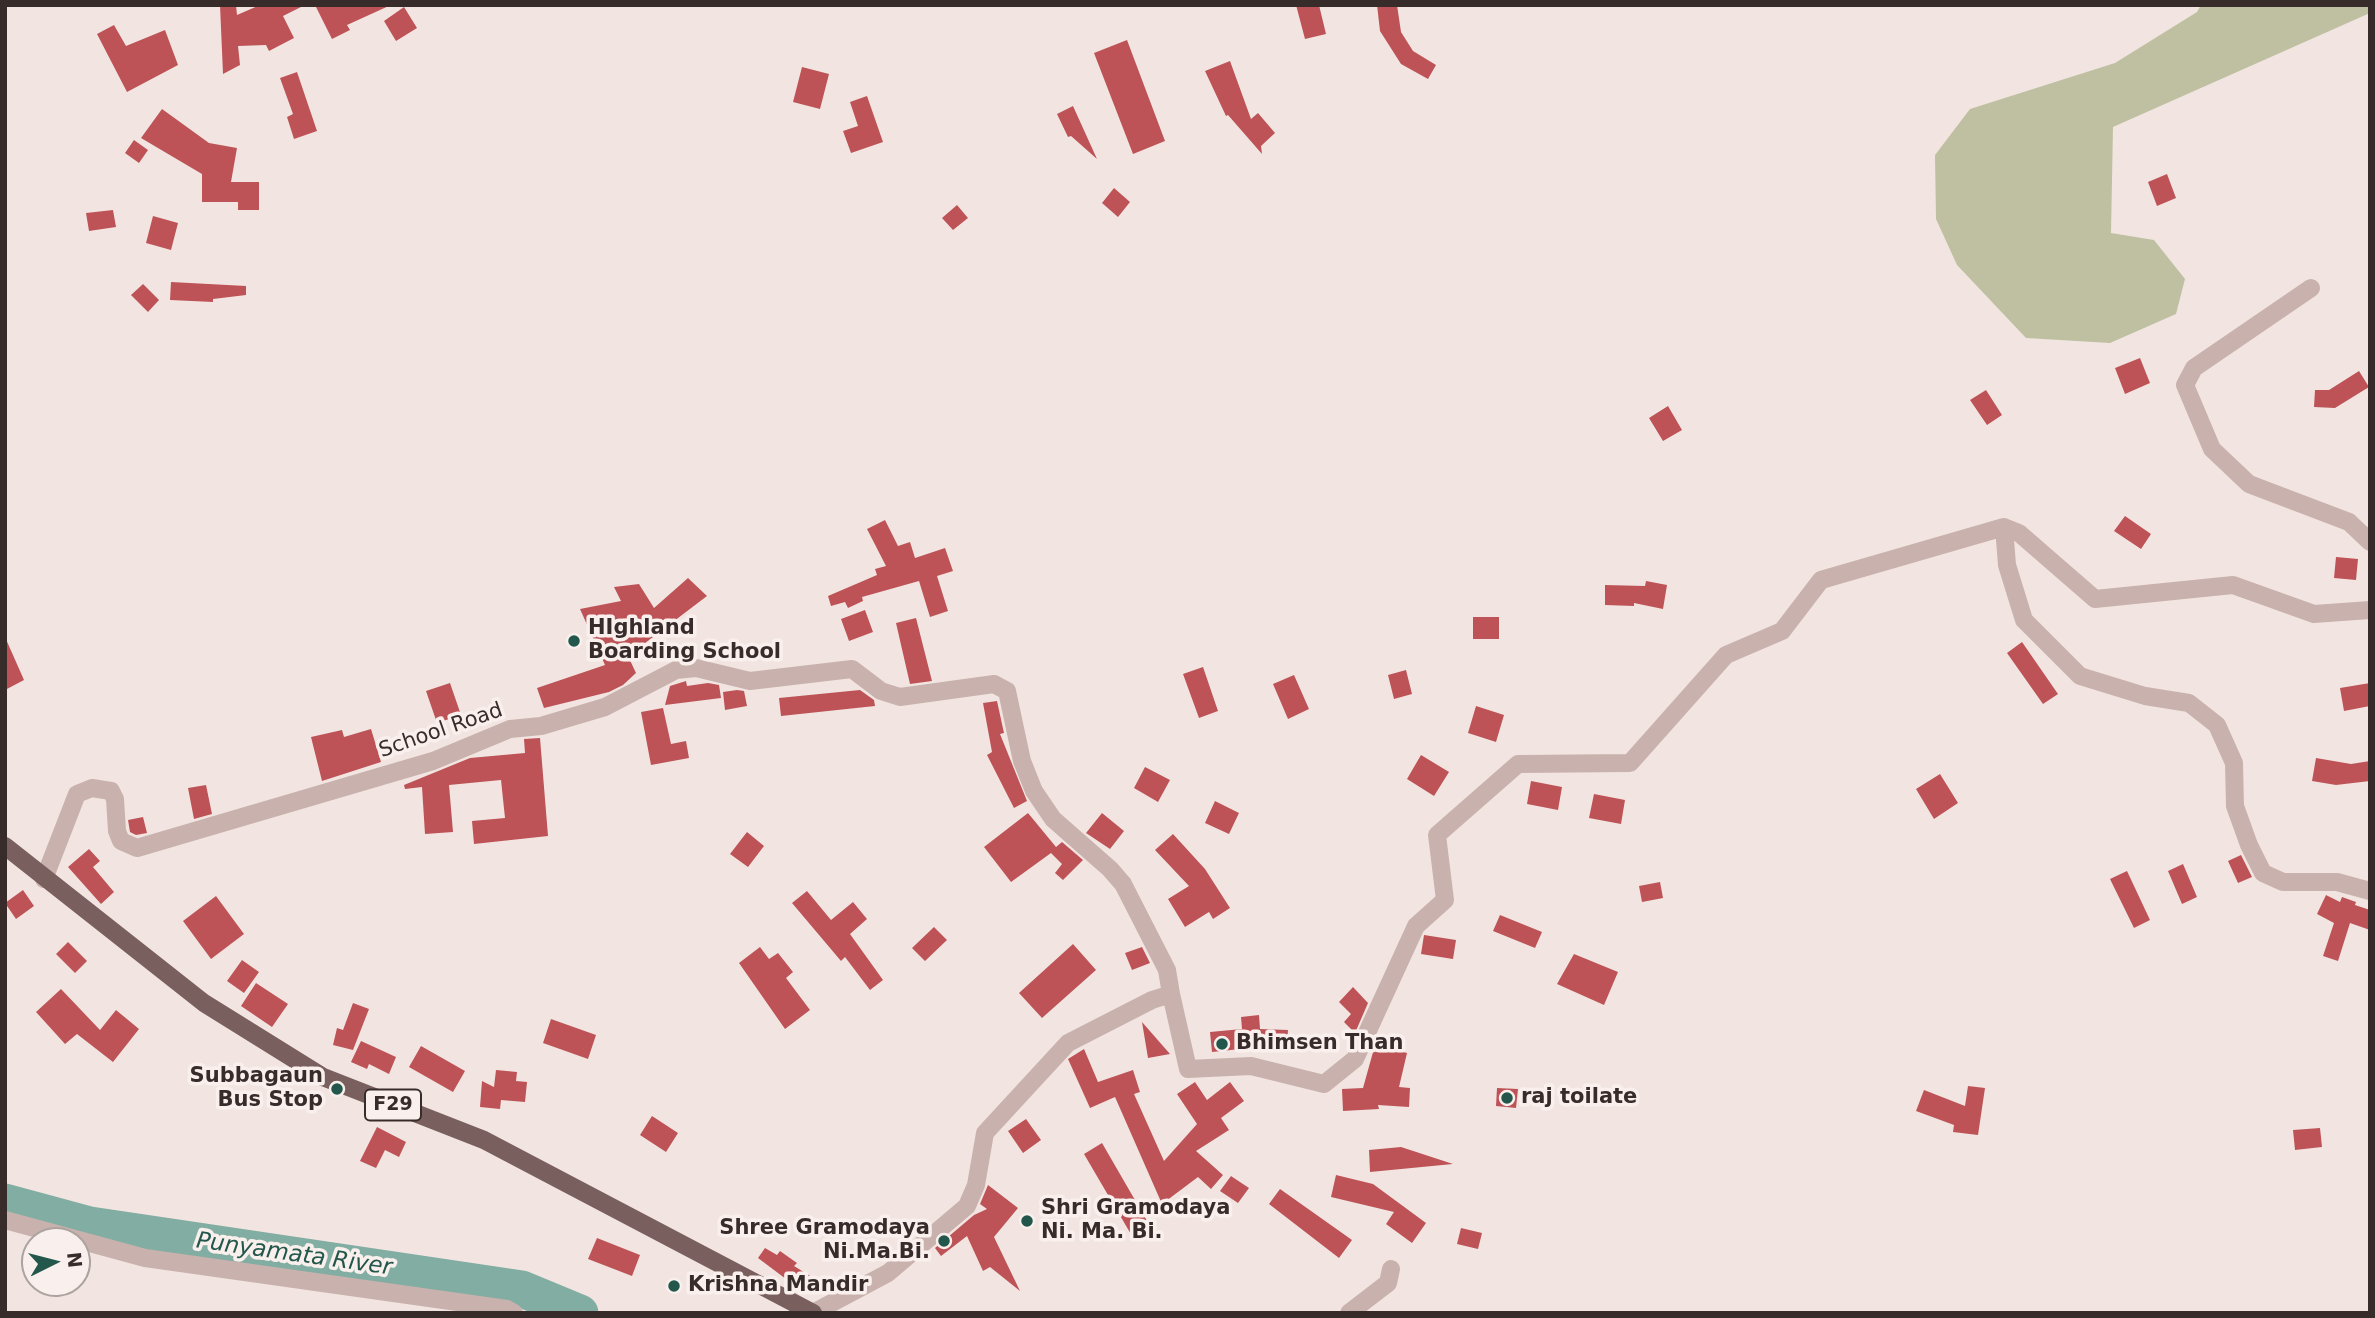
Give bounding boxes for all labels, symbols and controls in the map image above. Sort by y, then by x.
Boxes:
place label: HIghland Boarding School [588,616,781,666]
marker: HIghland Boarding School [566,633,582,649]
street label: School Road [376,698,506,764]
place label: Bhimsen Than [1236,1031,1403,1057]
marker: Bhimsen Than [1214,1036,1230,1052]
place label: Subbagaun Bus Stop [190,1064,323,1114]
marker: Subbagaun Bus Stop [329,1081,345,1097]
place label: raj toilate [1521,1085,1637,1111]
road number: F29 [365,1090,421,1120]
marker: raj toilate [1499,1090,1515,1106]
place label: Shri Gramodaya Ni. Ma. Bi. [1041,1196,1230,1246]
marker: Shri Gramodaya Ni. Ma. Bi. [1019,1213,1035,1229]
place label: Shree Gramodaya Ni.Ma.Bi. [719,1216,930,1266]
north arrow [21,1227,91,1297]
water label: Punyamata River [194,1228,394,1282]
marker: Shree Gramodaya Ni.Ma.Bi. [936,1233,952,1249]
text: N [63,1251,87,1269]
place label: Krishna Mandir [688,1273,868,1299]
marker: Krishna Mandir [666,1278,682,1294]

